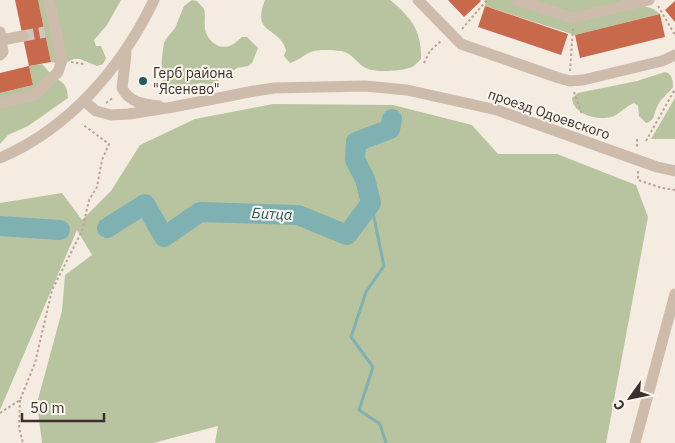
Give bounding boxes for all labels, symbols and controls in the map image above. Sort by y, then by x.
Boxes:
place label: Герб района "Ясенево" [153,64,234,98]
marker: Герб района "Ясенево" [137,75,149,87]
street label: проезд Одоевского [486,85,613,143]
water label: Битца [251,203,293,224]
north arrow [605,373,655,423]
scale bar [22,390,105,422]
text: С [609,396,629,414]
text: 50 m [30,398,65,417]

